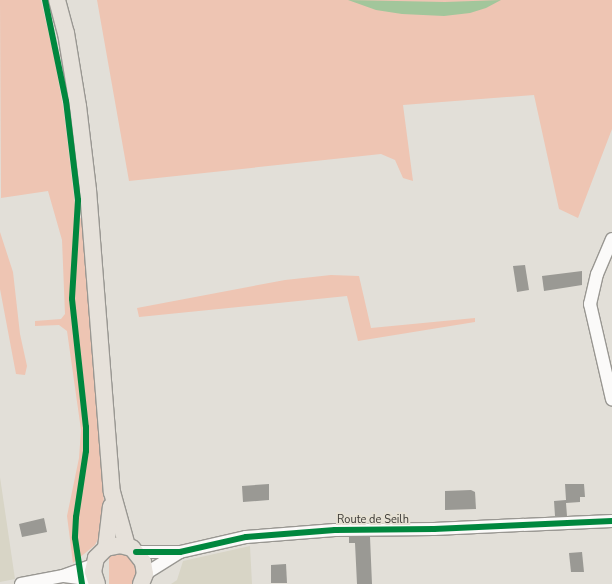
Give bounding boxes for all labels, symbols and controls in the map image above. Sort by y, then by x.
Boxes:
street label: Route de Seilh [337,513,409,527]

